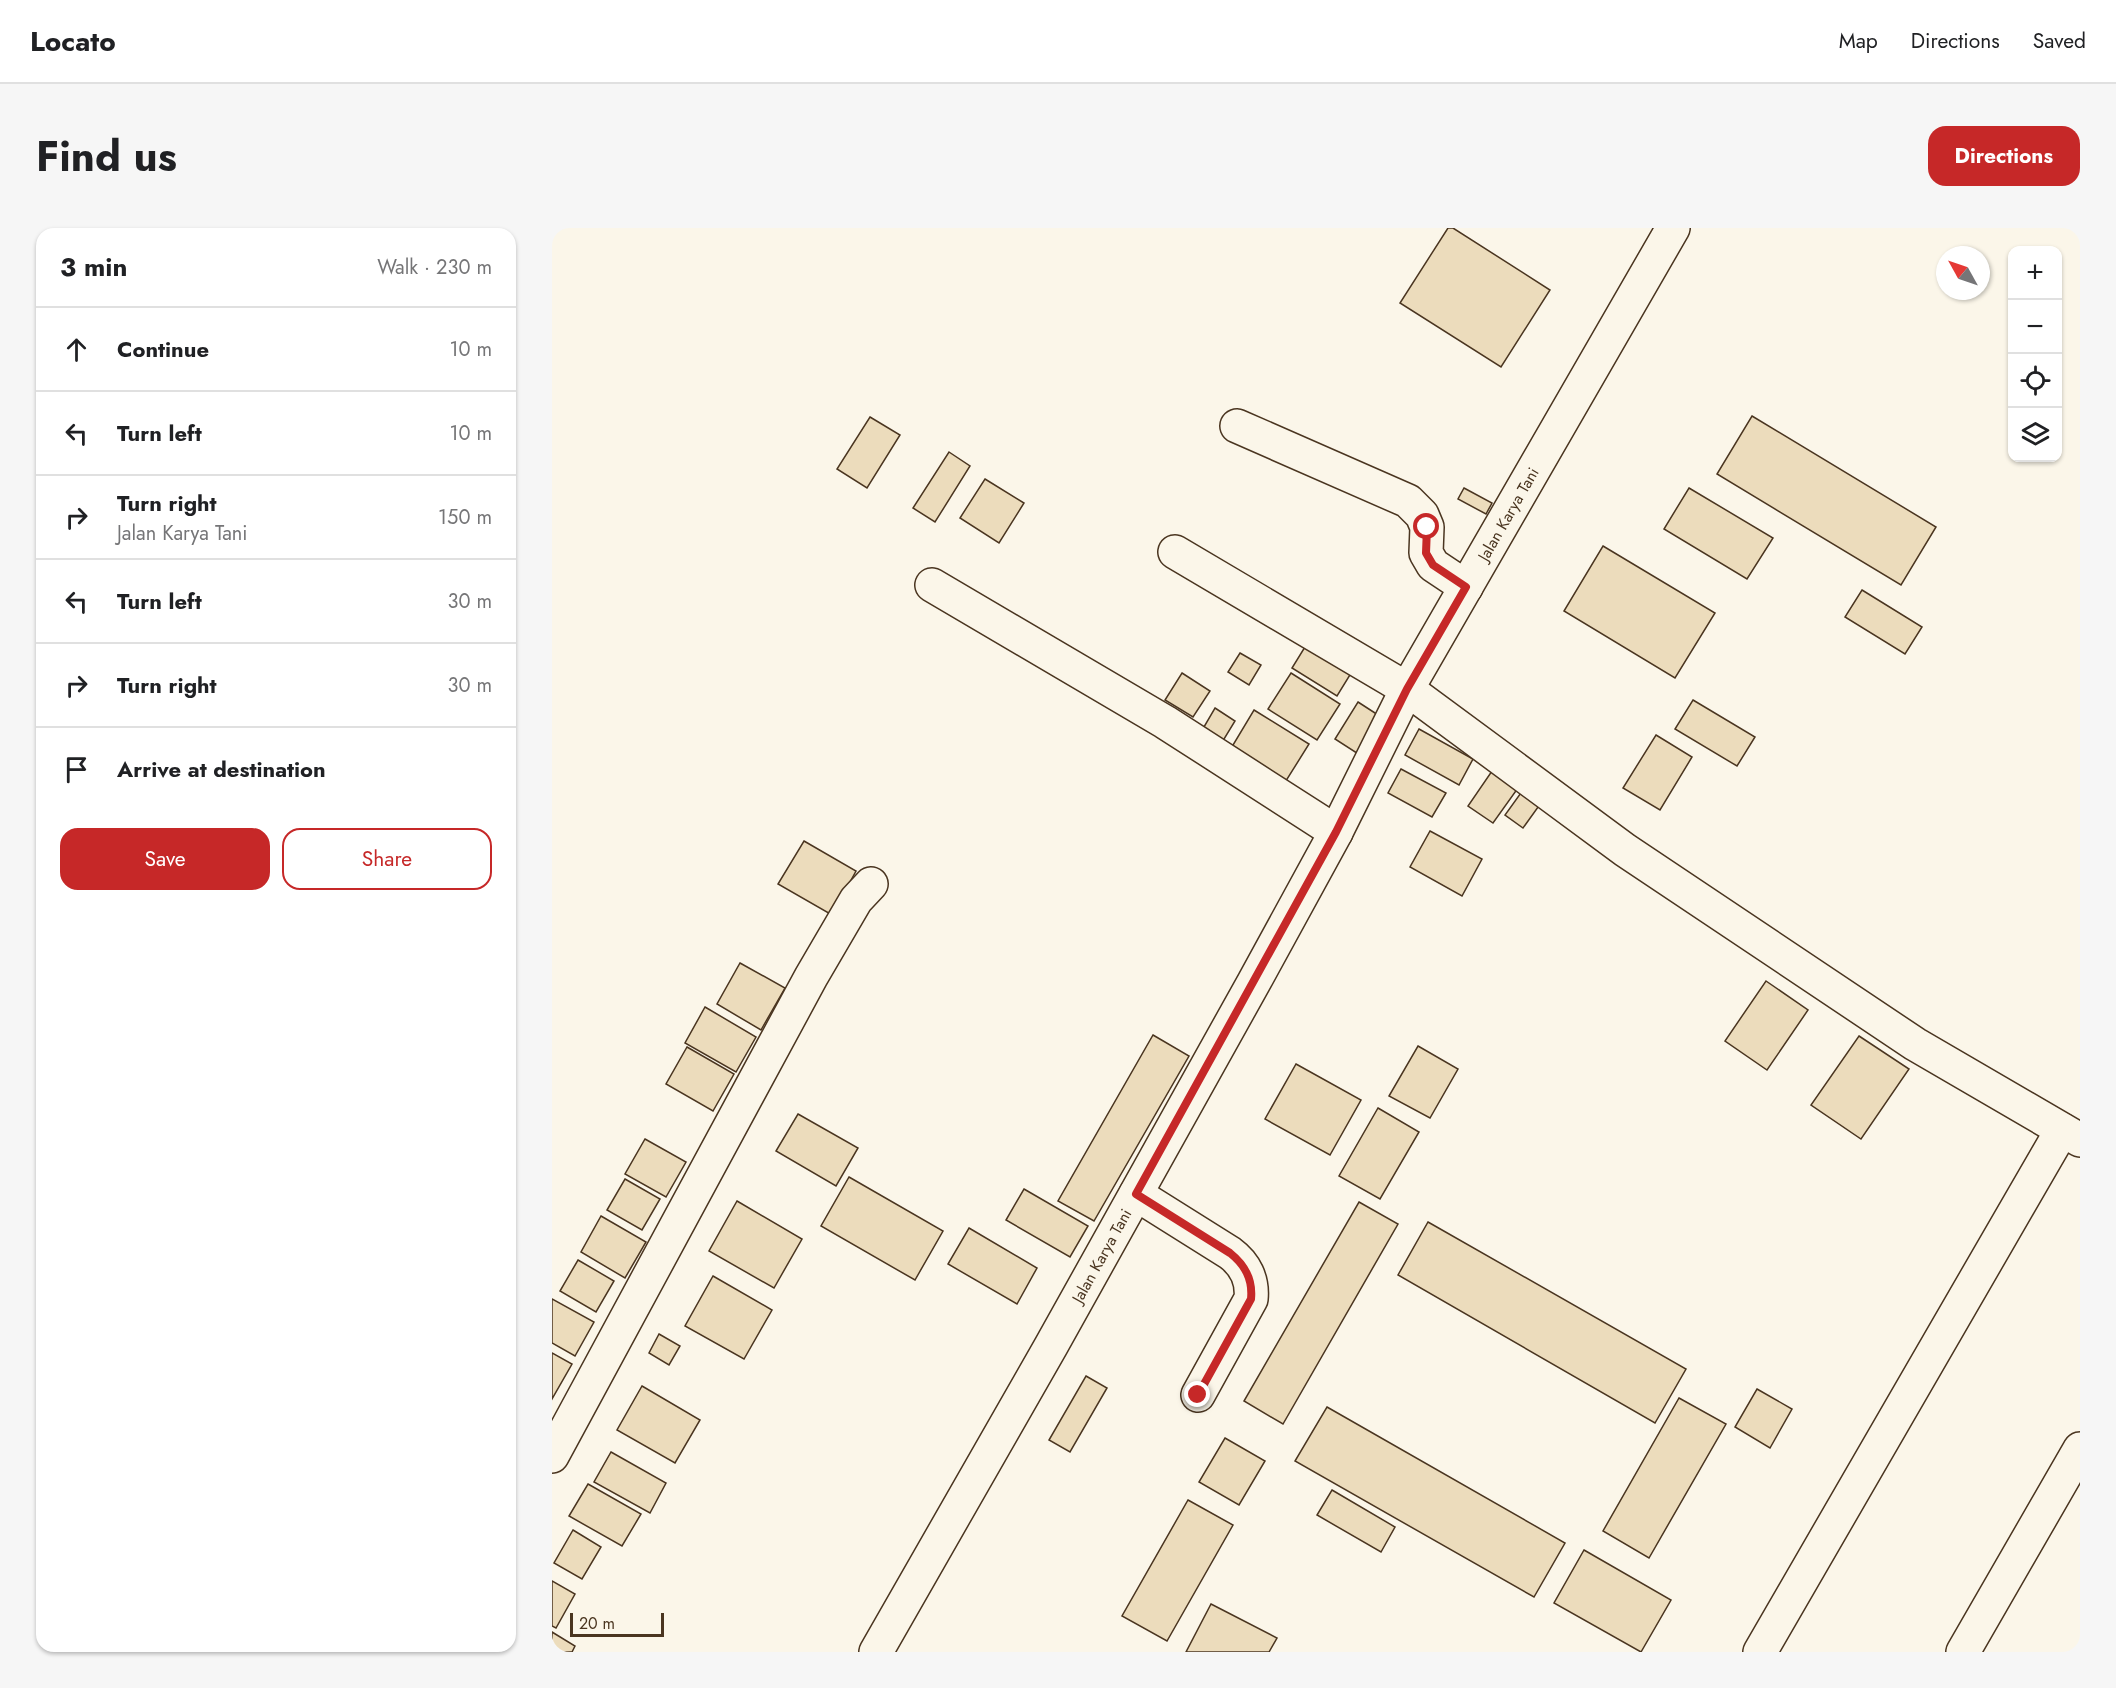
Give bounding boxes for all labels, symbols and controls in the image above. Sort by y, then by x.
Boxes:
text: Locato [30,21,116,62]
text: Map [1839,26,1878,56]
text: Directions [1911,26,2000,56]
text: Saved [2033,26,2086,56]
text: Find us [36,126,177,187]
button: Directions [1928,126,2080,186]
north arrow [1936,246,1990,300]
map controls [2008,246,2062,462]
button: + [2008,246,2062,300]
text: 3 min [60,248,127,286]
text: Walk · 230 m [377,253,492,282]
button: − [2008,300,2062,354]
icon: ahead [60,333,93,366]
text: Continue [117,333,209,365]
text: 10 m [449,335,492,364]
button: locate [2008,354,2062,408]
button: layers [2008,408,2062,462]
icon: left [60,417,93,450]
text: Turn left [117,417,202,449]
text: 10 m [449,419,492,448]
street label: Jalan Karya Tani [1471,463,1544,567]
text: Turn right [117,487,217,519]
icon: right [60,501,93,534]
text: 150 m [438,503,492,532]
route start [1413,513,1439,539]
text: Jalan Karya Tani [117,519,248,548]
icon: left [60,585,93,618]
text: Turn left [117,585,202,617]
text: 30 m [447,587,492,616]
icon: right [60,669,93,702]
text: Turn right [117,669,217,701]
text: 30 m [447,671,492,700]
icon: arrive [60,753,93,786]
text: Arrive at destination [117,753,326,785]
button: Save [60,828,270,890]
button: Share [282,828,492,890]
street label: Jalan Karya Tani [1065,1204,1137,1309]
route end [1184,1381,1210,1407]
scale bar [570,1610,664,1638]
text: 20 m [579,1612,615,1635]

